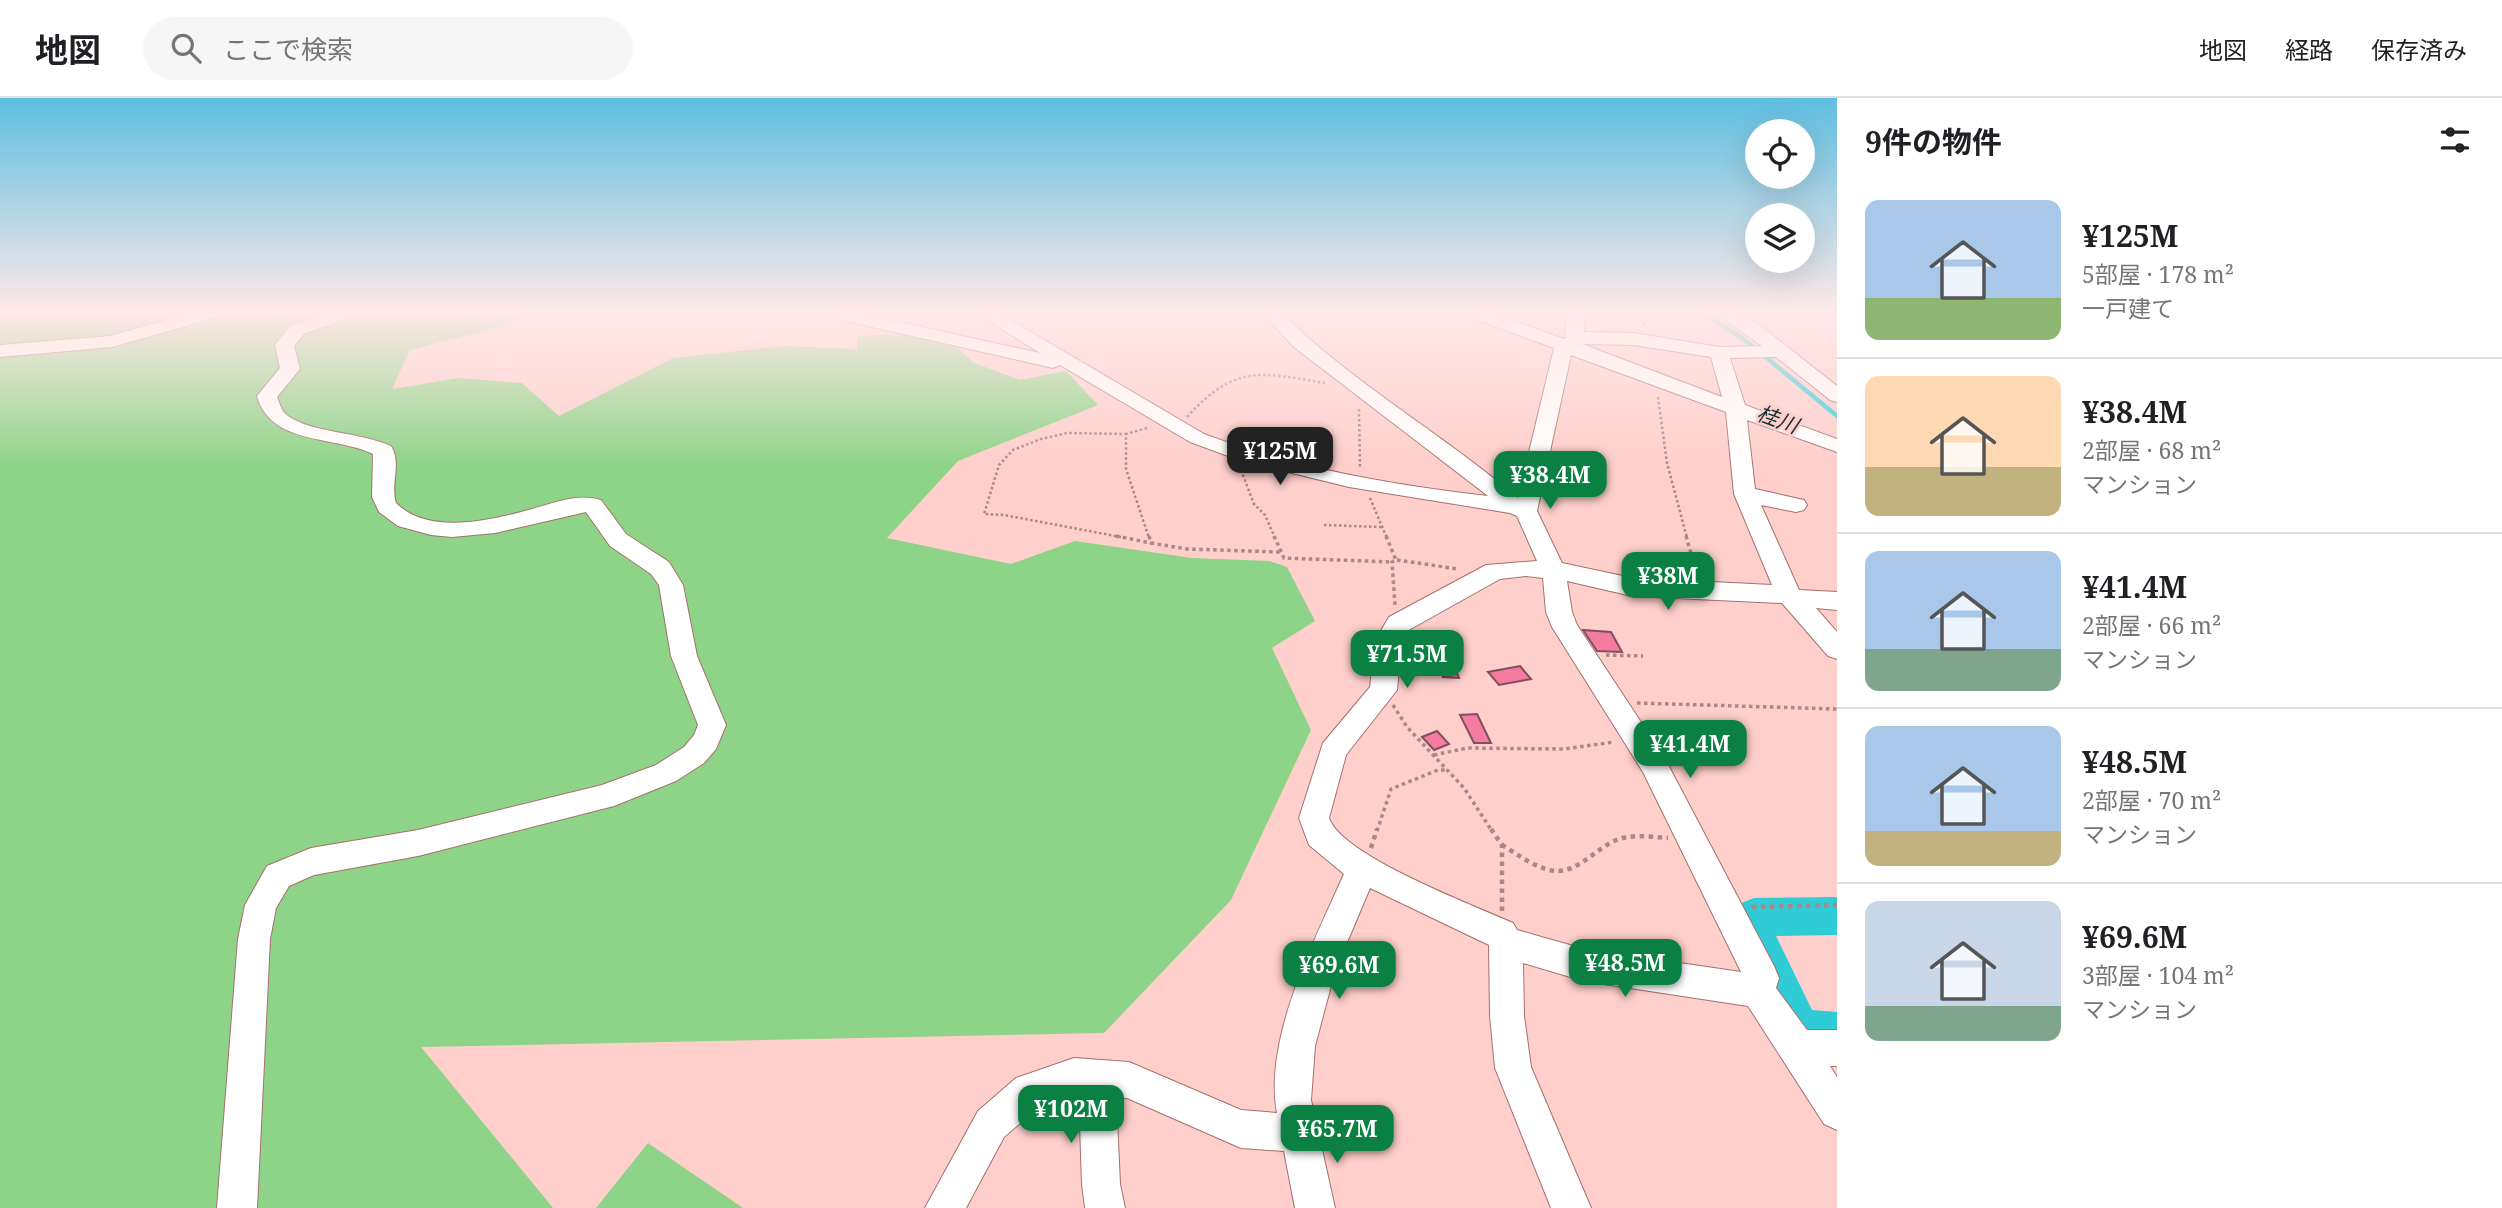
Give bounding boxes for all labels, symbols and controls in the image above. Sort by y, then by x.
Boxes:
search box [143,17,633,80]
text: 地図 [35,27,101,72]
icon: search [167,29,205,67]
text: ここで検索 [223,31,353,67]
text: 地図 [2199,33,2247,66]
text: 経路 [2285,33,2333,66]
text: 保存済み [2371,33,2467,66]
map controls [1745,119,1815,273]
button: locate [1745,119,1815,189]
text: 9件の物件 [1865,121,2002,162]
icon: filters [2436,121,2474,159]
button: layers [1745,203,1815,273]
text: ¥125M [2082,215,2178,256]
icon: home [1921,228,2005,312]
text: 5部屋 · 178 m² [2082,258,2234,290]
text: 一戸建て [2082,292,2174,324]
text: ¥38.4M [2082,391,2187,432]
water label: 桂川 [1753,399,1804,440]
icon: home [1921,404,2005,488]
pin: ¥125M [1231,428,1329,487]
text: ¥125M [1243,434,1317,466]
text: 2部屋 · 68 m² [2082,434,2221,466]
pin: ¥38.4M [1493,452,1607,511]
text: ¥38.4M [1510,458,1590,490]
text: マンション [2082,468,2197,500]
pin: ¥38M [1627,552,1709,612]
text: ¥38M [1638,559,1698,591]
text: ¥41.4M [2082,566,2187,607]
icon: home [1921,579,2005,663]
text: 2部屋 · 66 m² [2082,609,2221,641]
pin: ¥71.5M [1350,630,1464,690]
text: ¥71.5M [1367,637,1447,669]
text: マンション [2082,643,2197,675]
pin: ¥41.4M [1633,720,1747,780]
text: ¥41.4M [1650,727,1730,759]
text: ¥48.5M [2082,741,2187,782]
icon: home [1921,754,2005,838]
text: 2部屋 · 70 m² [2082,784,2221,816]
text: マンション [2082,818,2197,850]
text: ¥69.6M [2082,916,2187,957]
icon: home [1921,929,2005,1013]
pin: ¥48.5M [1568,940,1682,999]
pin: ¥69.6M [1282,942,1396,1001]
text: ¥48.5M [1585,946,1665,978]
text: ¥69.6M [1299,948,1379,980]
text: 3部屋 · 104 m² [2082,959,2234,991]
text: マンション [2082,993,2197,1025]
pin: ¥102M [1022,1086,1120,1145]
text: ¥102M [1034,1092,1108,1124]
pin: ¥65.7M [1280,1105,1394,1165]
text: ¥65.7M [1297,1112,1377,1144]

